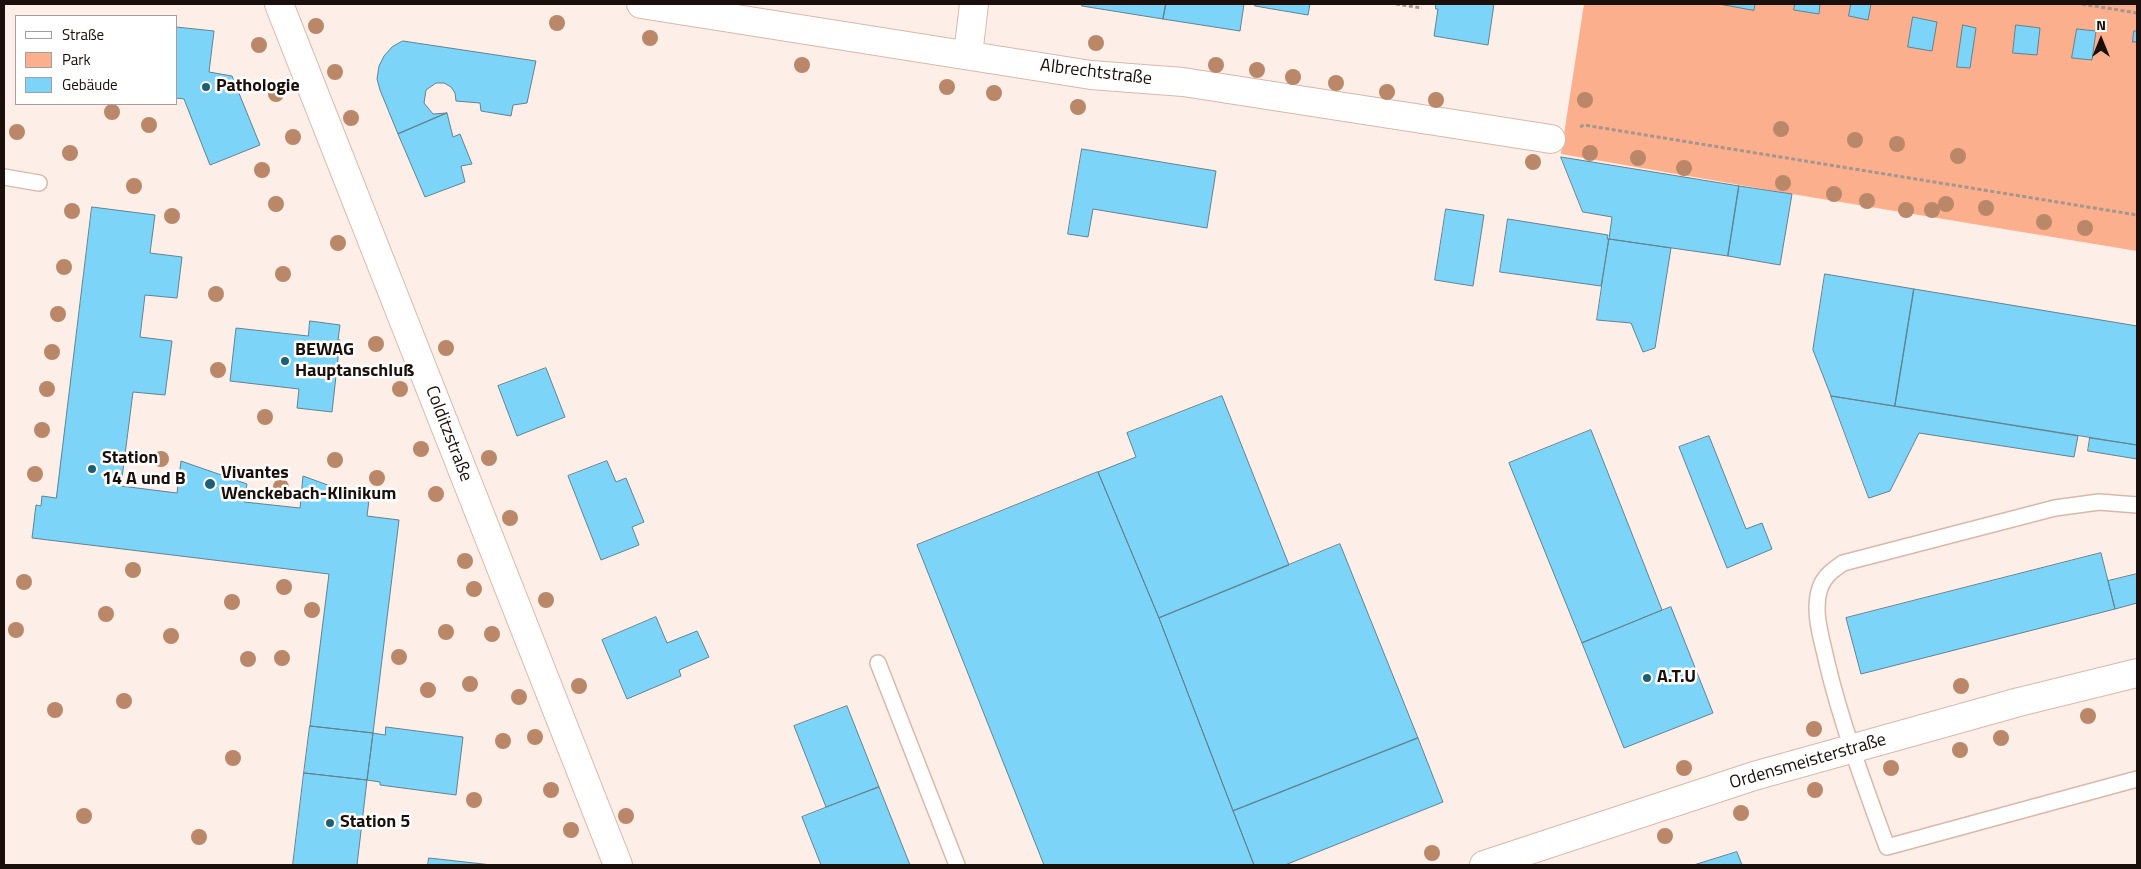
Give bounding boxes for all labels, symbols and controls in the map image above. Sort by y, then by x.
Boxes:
text: N [2096,14,2106,35]
legend [15,15,178,105]
north arrow [2076,15,2126,65]
text: Straße [62,23,104,46]
text: Park [62,48,91,71]
street label: Albrechtstraße [1039,55,1153,91]
text: Gebäude [62,73,118,96]
place label: Pathologie [216,76,300,98]
marker: Pathologie [200,81,212,93]
place label: BEWAG Hauptanschluß [295,340,414,382]
marker: BEWAG Hauptanschluß [279,355,291,367]
street label: Colditzstraße [420,383,476,485]
place label: Station 14 A und B [102,448,186,490]
marker: Station 14 A und B [86,463,98,475]
place label: Vivantes Wenckebach-Klinikum [221,463,396,506]
marker: Vivantes Wenckebach-Klinikum [203,477,217,491]
place label: A.T.U [1657,667,1696,689]
marker: A.T.U [1641,672,1653,684]
street label: Ordensmeisterstraße [1727,729,1889,795]
place label: Station 5 [340,812,410,834]
marker: Station 5 [324,817,336,829]

